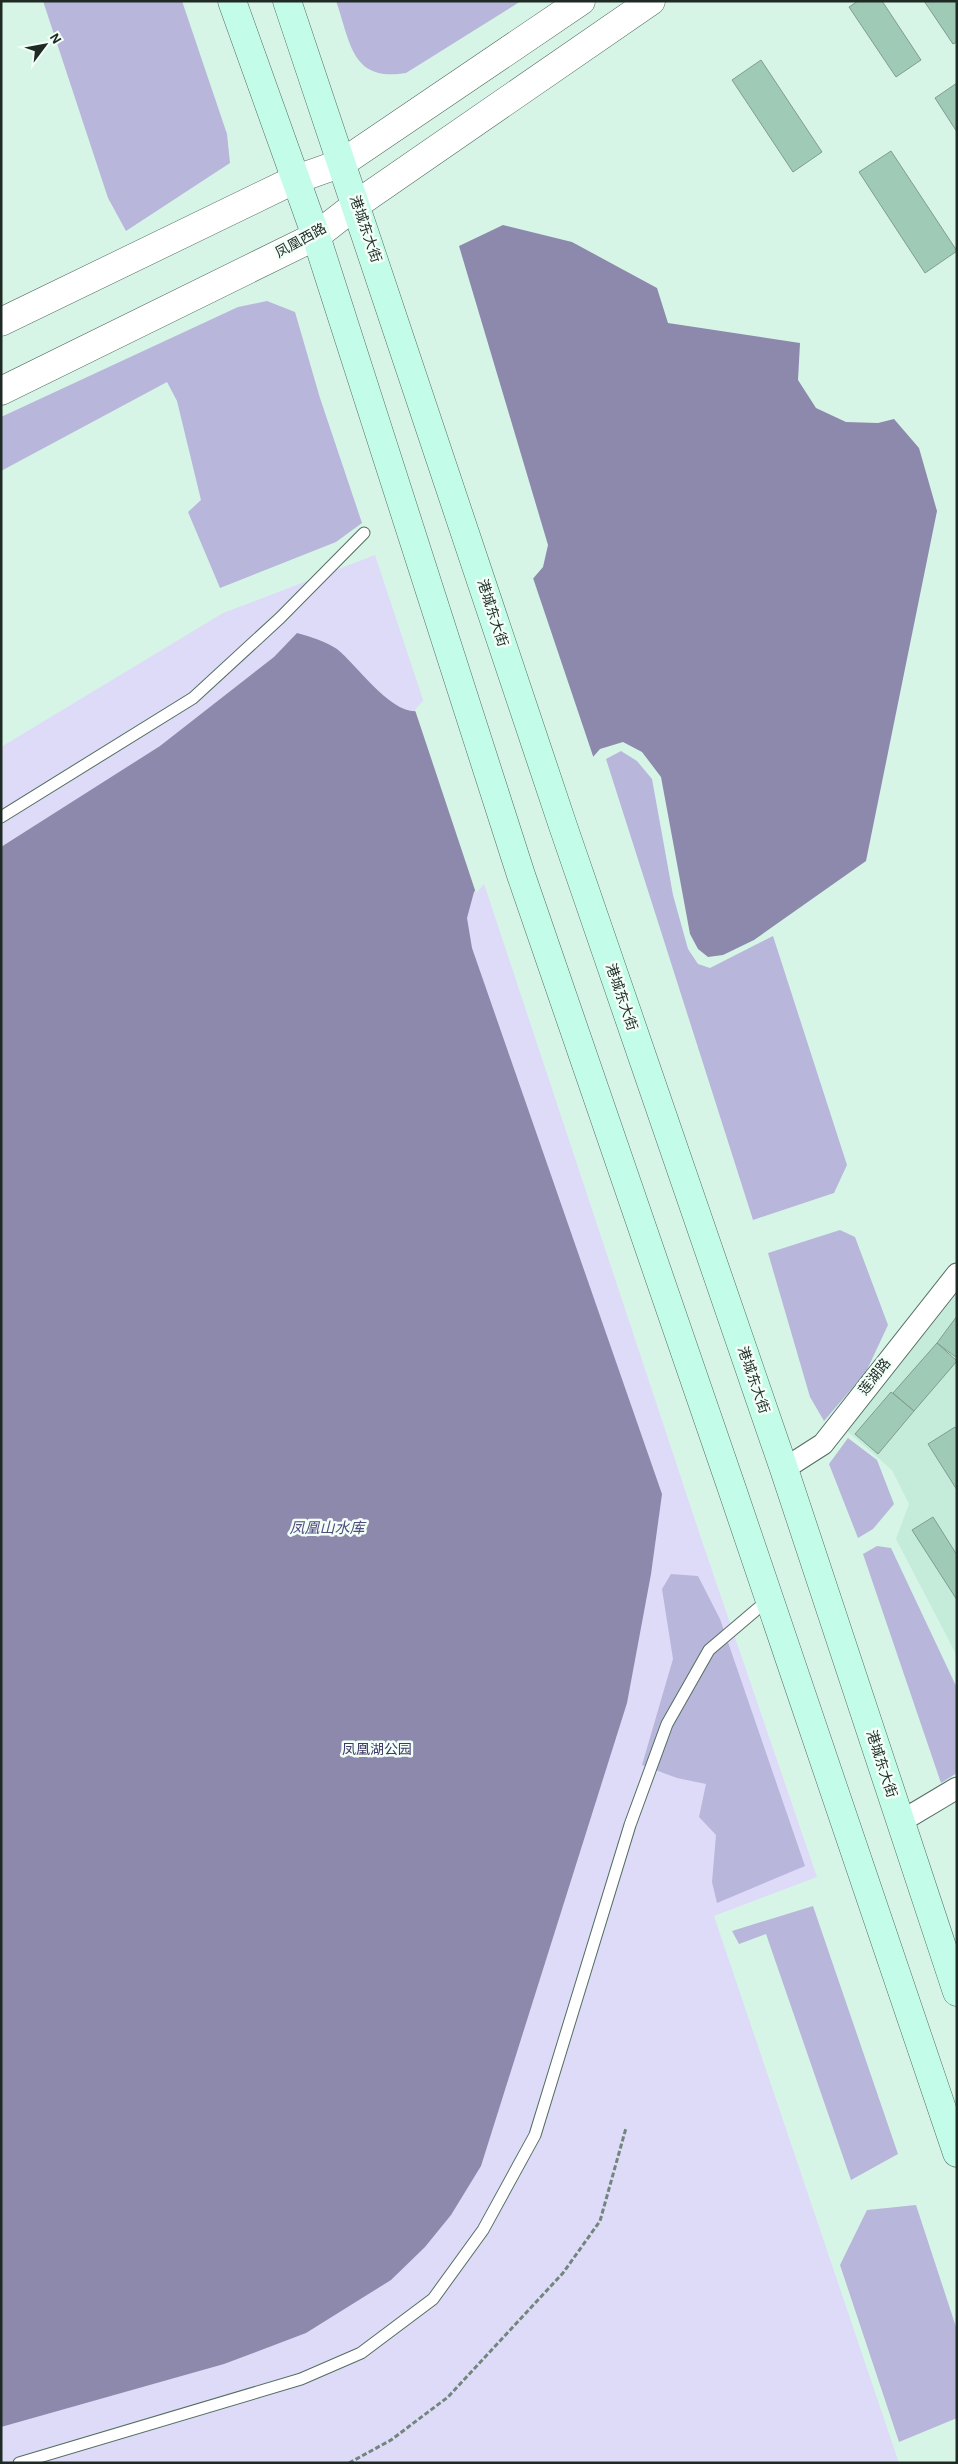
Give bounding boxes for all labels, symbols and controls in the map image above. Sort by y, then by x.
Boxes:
north arrow [20,20,70,70]
text: N [47,31,64,46]
street label: 港城东大街 [347,193,384,264]
street label: 凤凰西路 [273,220,329,261]
street label: 港城东大街 [475,577,510,648]
street label: 港城东大街 [603,961,640,1032]
street label: 港城东大街 [735,1344,772,1415]
street label: 莲湖路 [856,1356,893,1398]
water label: 凤凰山水库 [289,1520,367,1536]
street label: 港城东大街 [864,1728,899,1799]
park label: 凤凰湖公园 [342,1742,412,1757]

